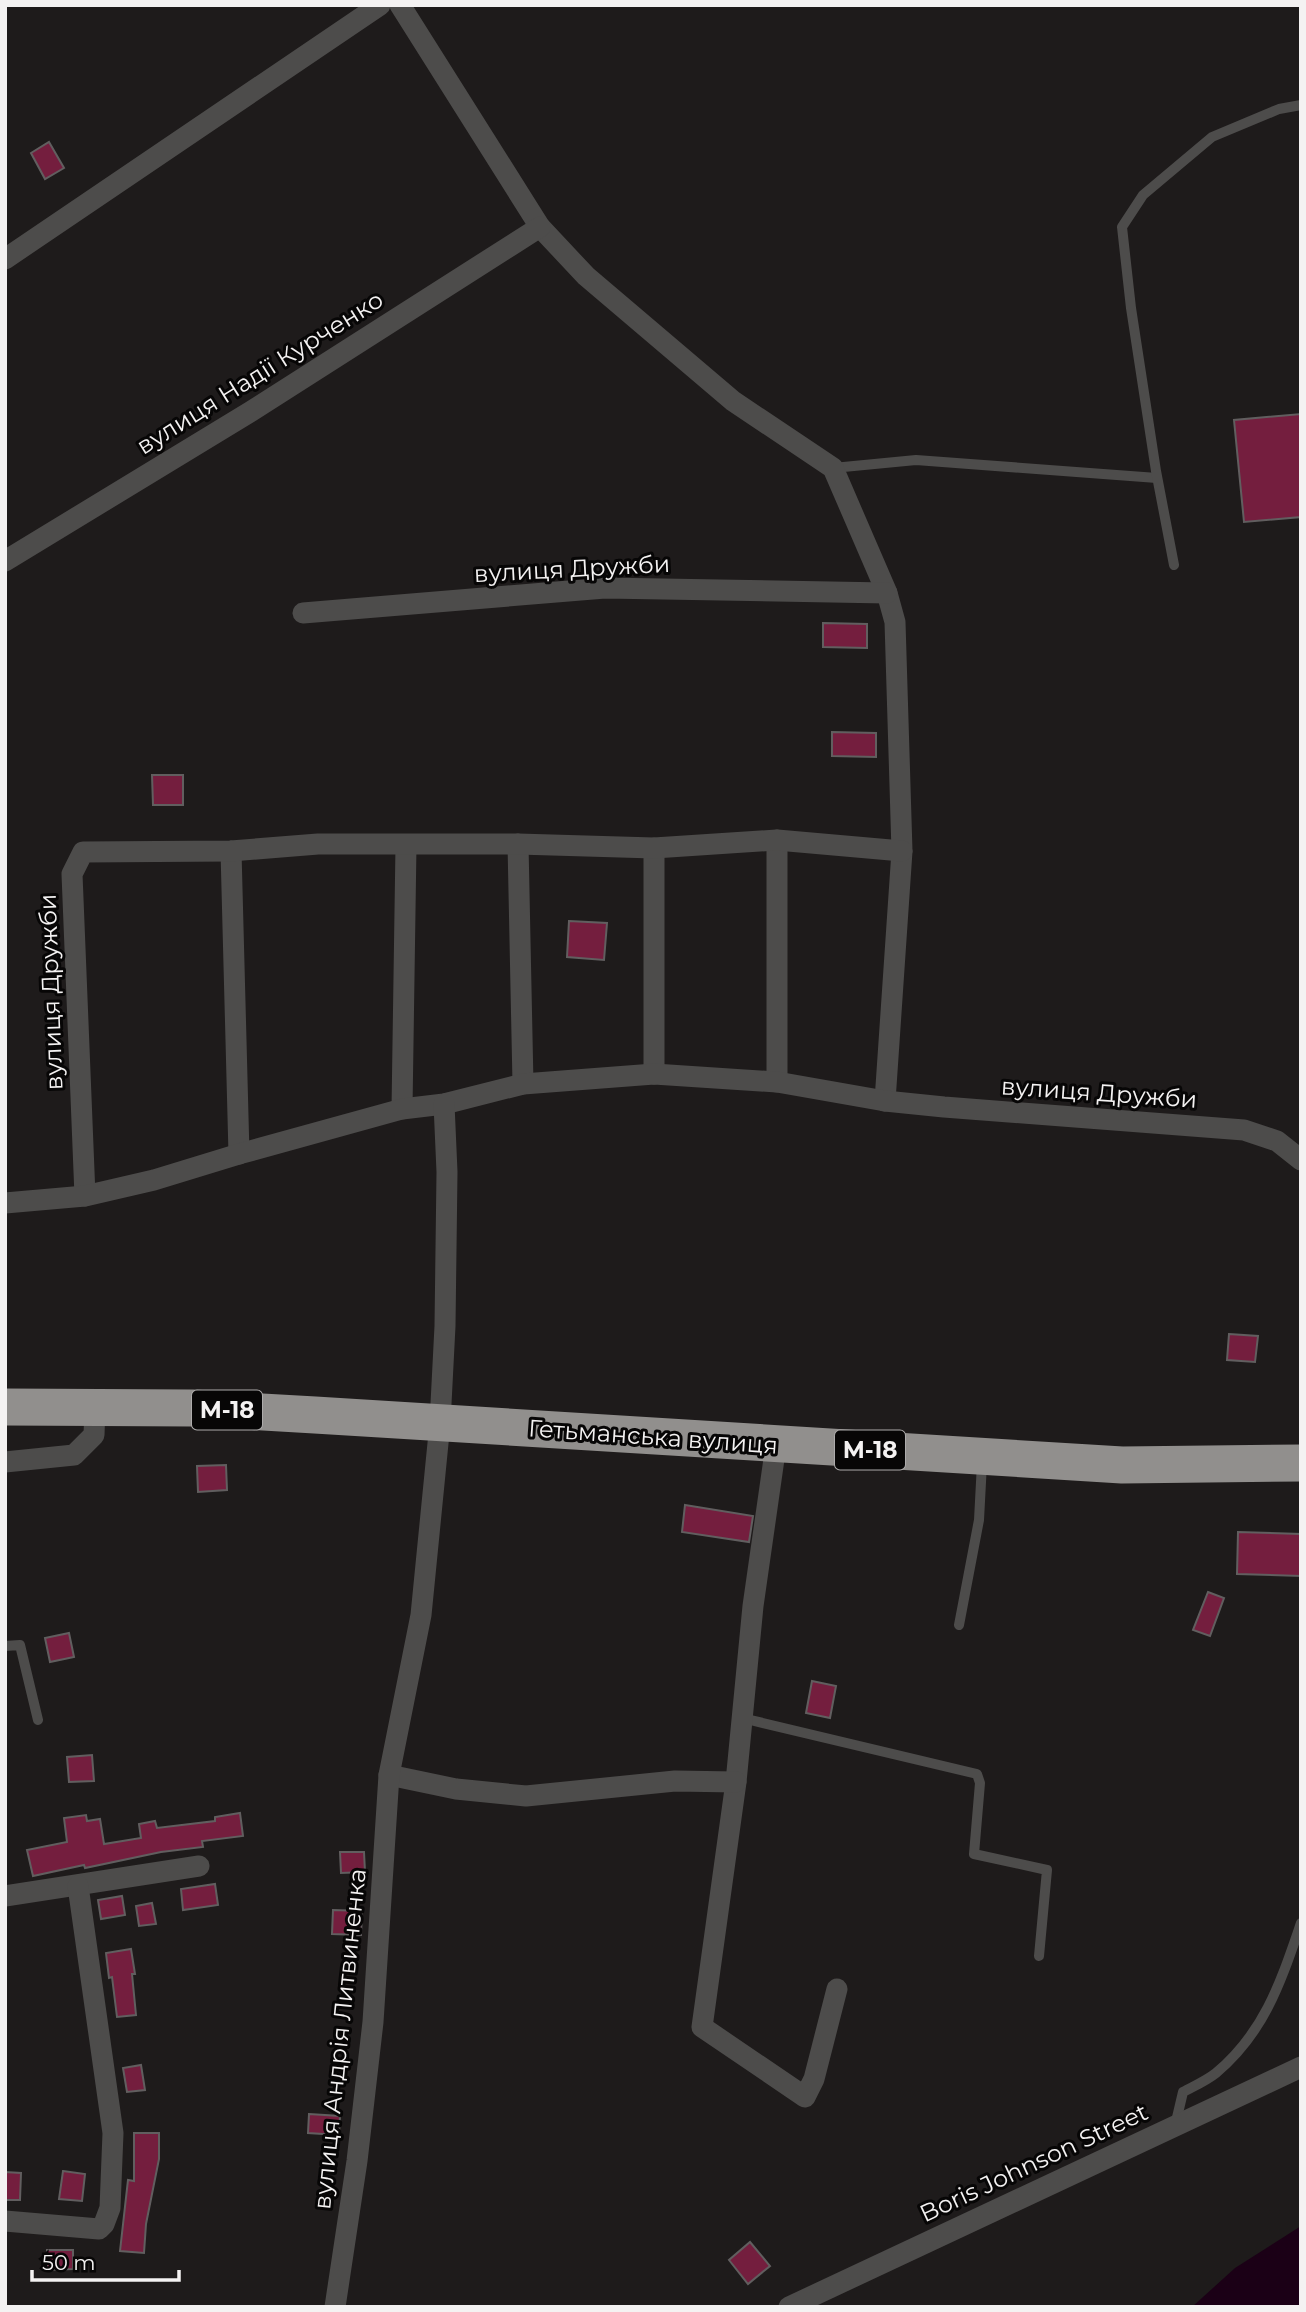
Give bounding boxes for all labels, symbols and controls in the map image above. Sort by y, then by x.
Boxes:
street label: вулиця Надії Курченко [131,285,388,460]
street label: вулиця Дружби [473,549,671,588]
street label: вулиця Дружби [33,893,68,1091]
street label: вулиця Дружби [1000,1071,1198,1114]
road number: М-18 [192,1390,262,1429]
street label: Гетьманська вулиця [527,1413,779,1460]
road number: М-18 [835,1430,905,1470]
street label: вулиця Андрія Литвиненка [307,1867,372,2211]
street label: Boris Johnson Street [915,2097,1153,2228]
scale bar [32,2238,178,2282]
text: 50 m [42,2250,96,2275]

